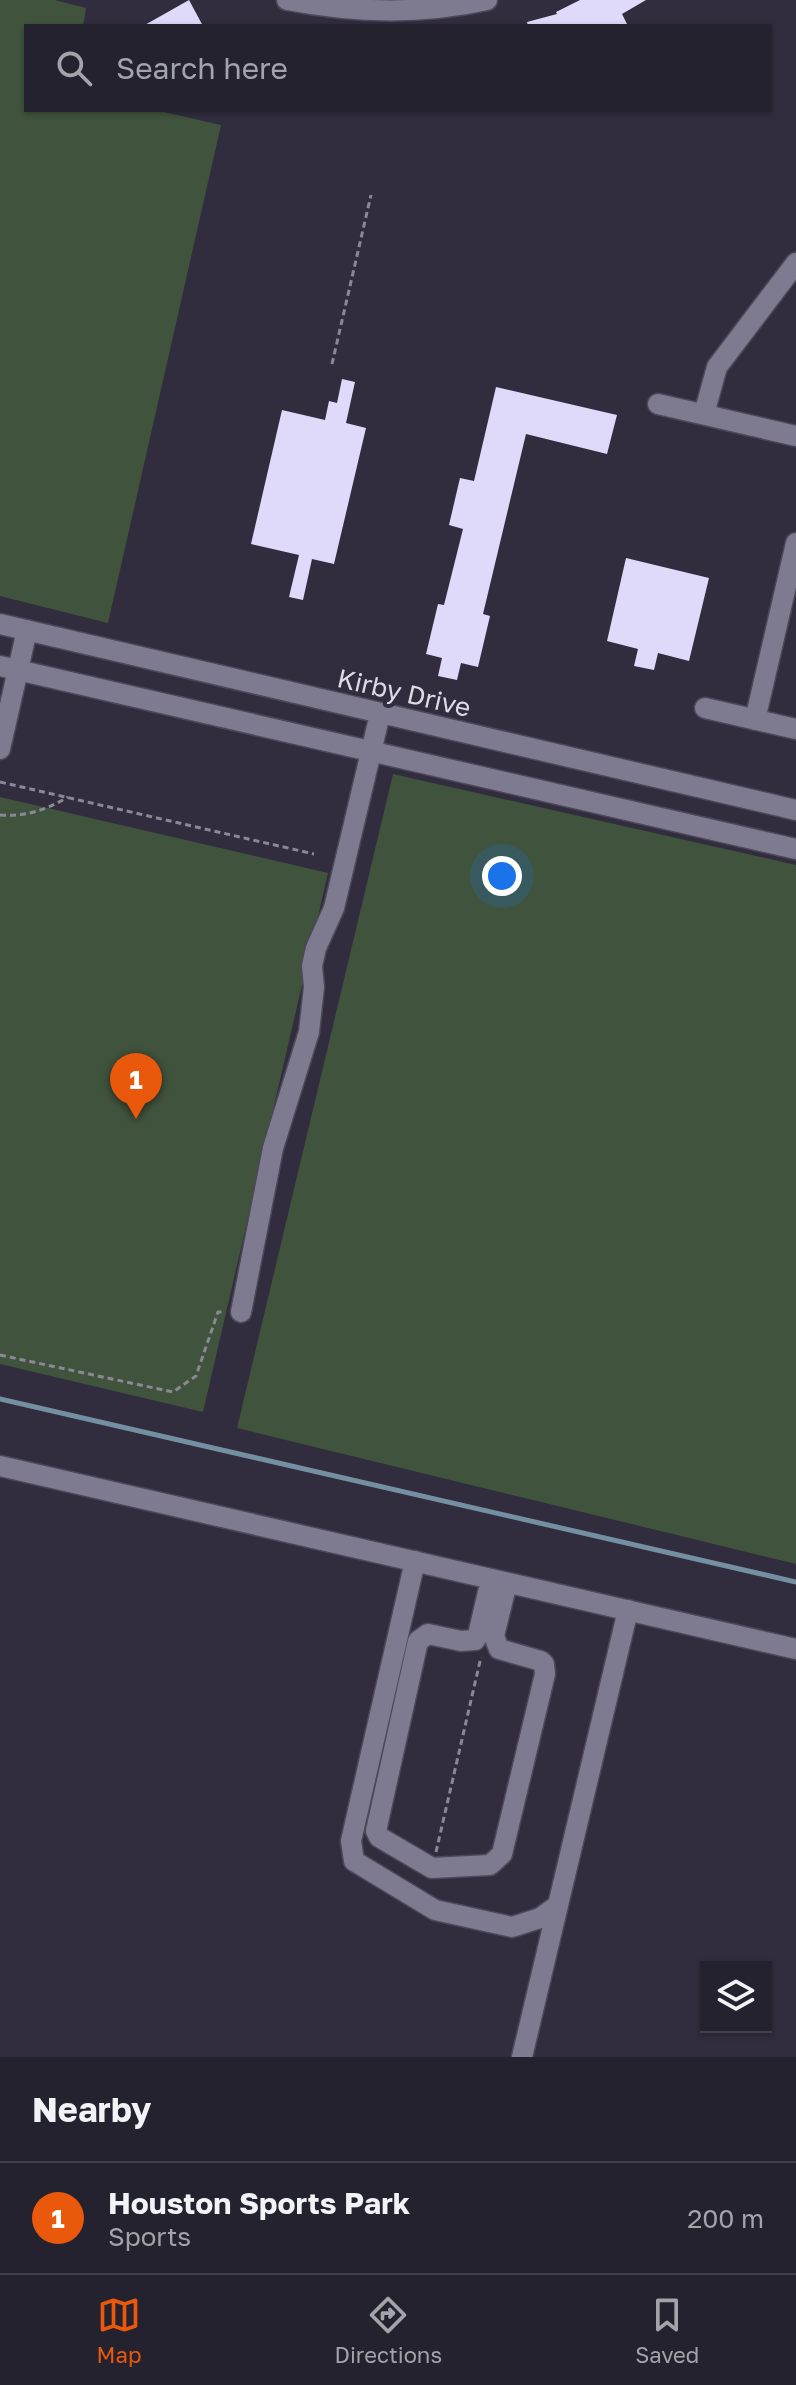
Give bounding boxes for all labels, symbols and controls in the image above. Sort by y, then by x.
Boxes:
search box [24,24,772,112]
icon: search [52,46,96,90]
text: Search here [116,50,288,86]
street label: Kirby Drive [334,662,474,723]
your location [482,856,522,896]
pin: 1 [110,1053,162,1119]
map controls [700,1961,772,2033]
button: layers [700,1961,772,2033]
text: Nearby [32,2089,152,2129]
text: Houston Sports Park [108,2185,410,2221]
text: 1 [51,2203,65,2234]
text: 200 m [687,2203,764,2234]
text: Sports [108,2221,191,2252]
tab: Map [97,2293,141,2368]
tab: Directions [335,2293,442,2368]
tab: Saved [635,2293,699,2368]

